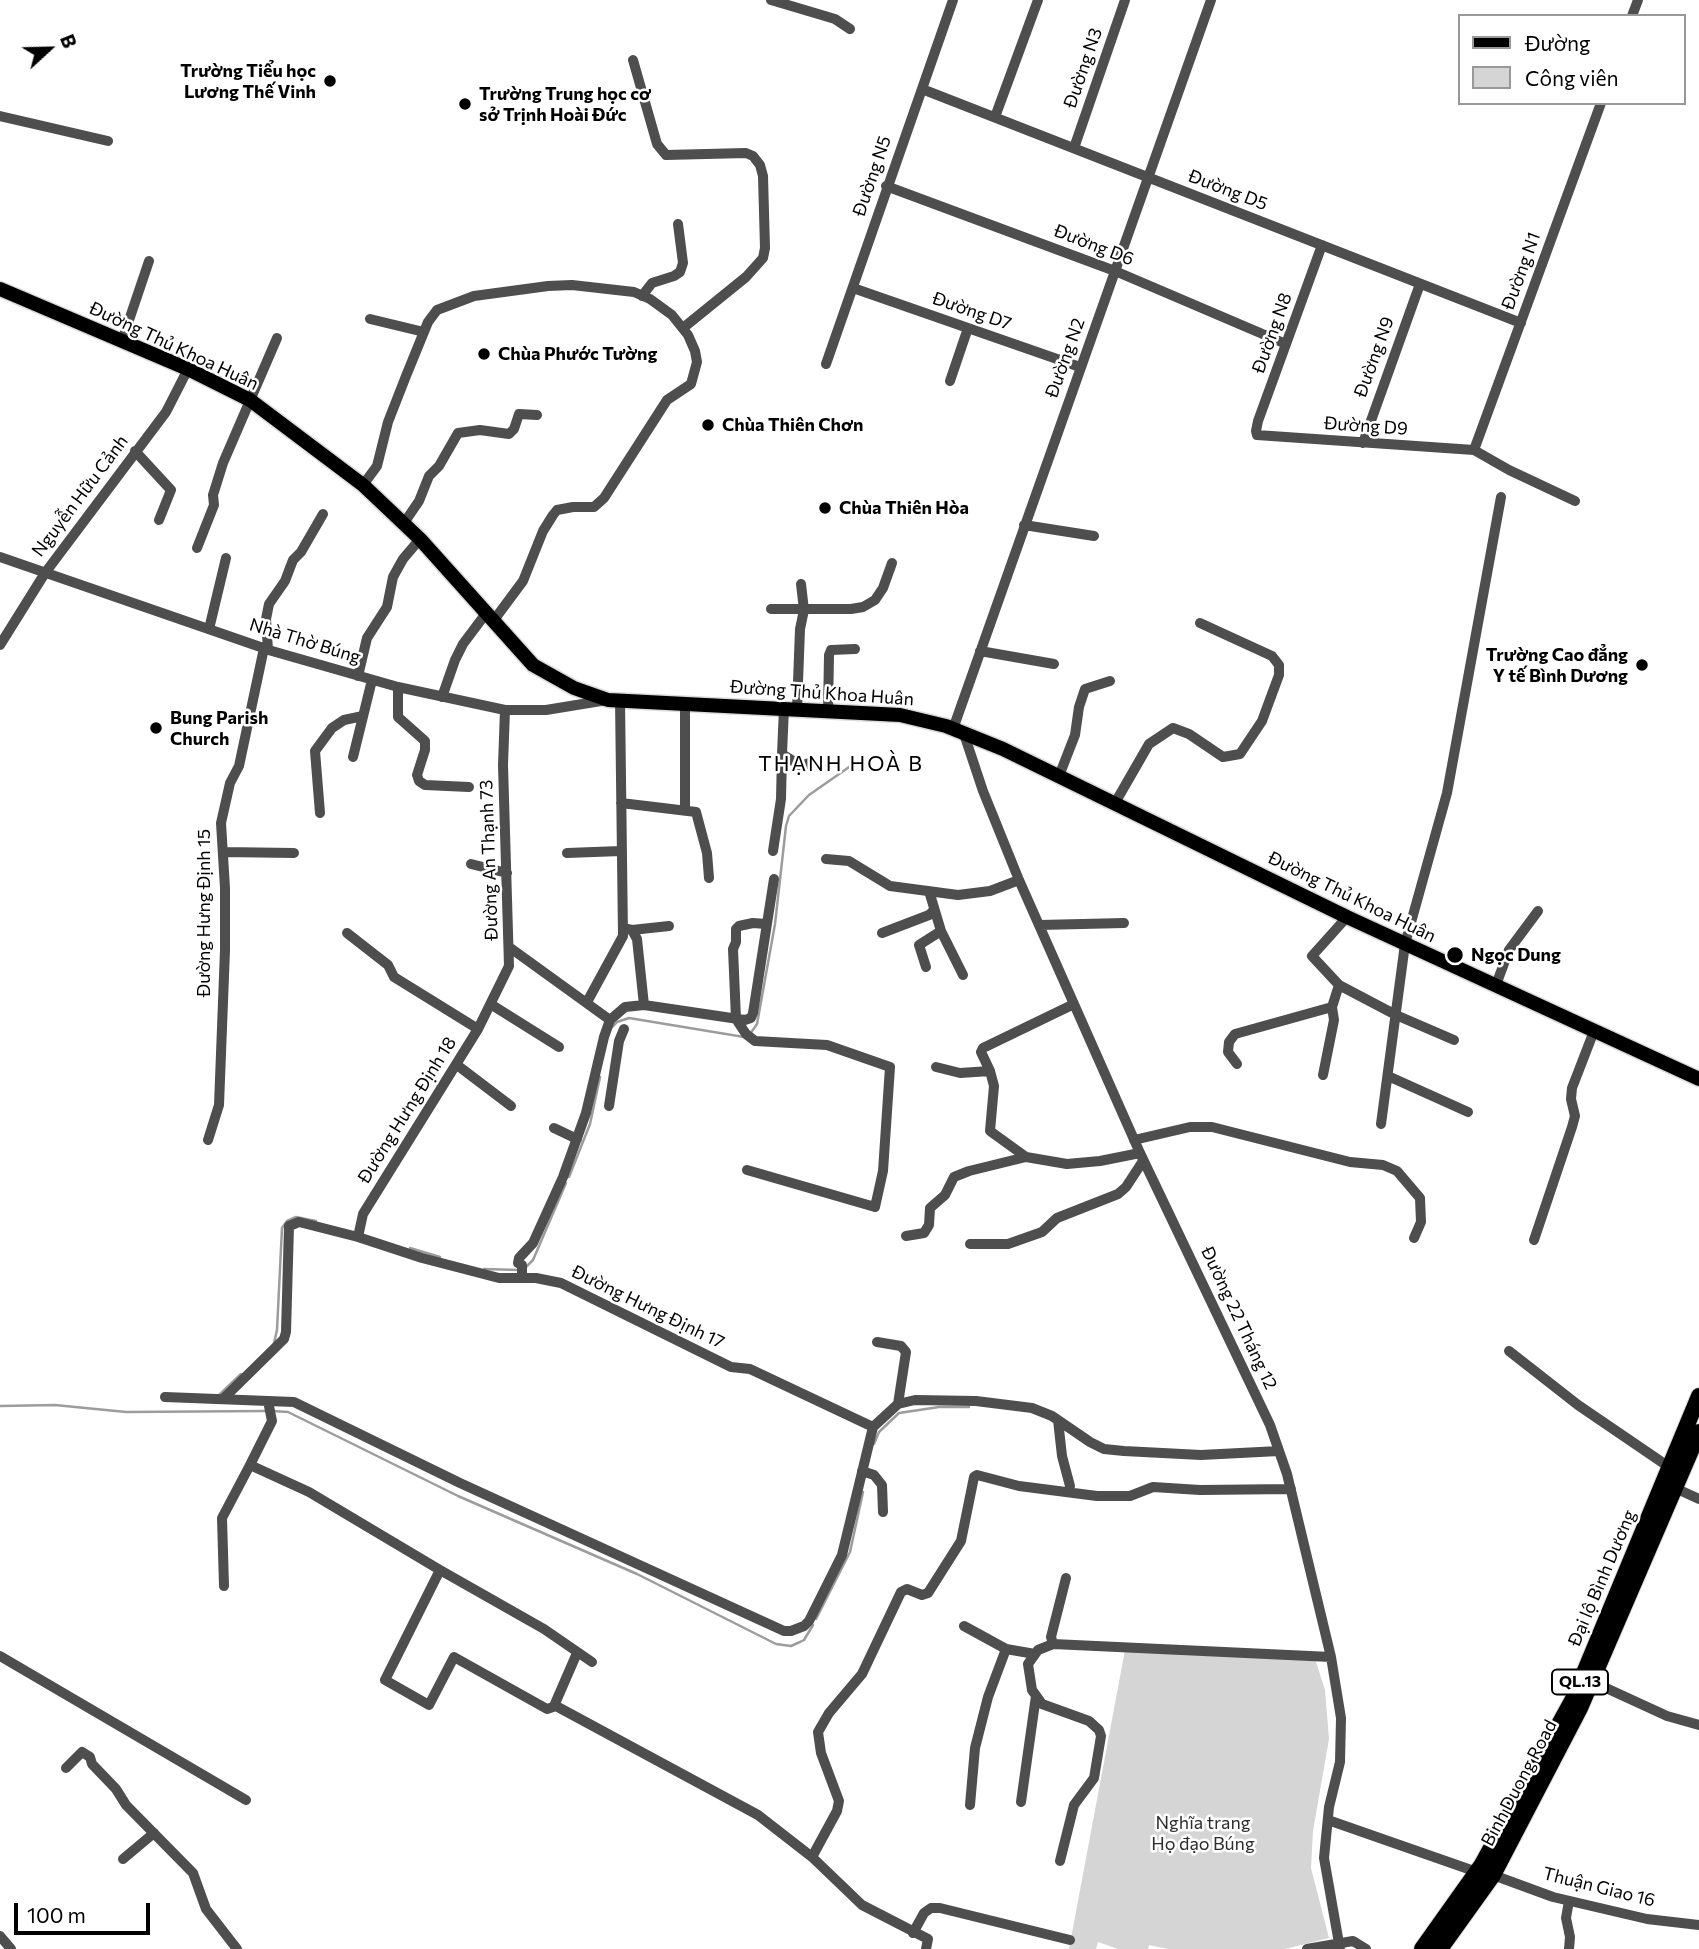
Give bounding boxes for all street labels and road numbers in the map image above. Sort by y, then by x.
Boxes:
street label: Đường N3 [1059,25,1107,111]
street label: Đường N5 [848,133,896,219]
street label: Đường D5 [1185,165,1271,215]
street label: Đường D6 [1051,220,1137,270]
street label: Đường N1 [1497,229,1545,313]
street label: Đường D7 [930,287,1014,335]
street label: Đường N8 [1247,290,1297,376]
street label: Đường Thủ Khoa Huân [86,297,262,395]
street label: Đường N9 [1349,314,1399,400]
street label: Đường N2 [1041,315,1089,401]
street label: Đường D9 [1323,412,1409,440]
street label: Nguyễn Hữu Cảnh [27,431,133,561]
street label: Nhà Thờ Búng [247,614,363,668]
street label: Đường Thủ Khoa Huân [729,676,915,710]
street label: Đường An Thạnh 73 [475,779,503,941]
street label: Đường Hưng Định 15 [193,829,215,997]
street label: Đường Thủ Khoa Huân [1265,847,1439,947]
street label: Đường Hưng Định 18 [353,1033,461,1187]
street label: Đường 22 Tháng 12 [1196,1243,1282,1393]
street label: Đường Hưng Định 17 [568,1261,728,1353]
street label: Đại lộ Bình Dương [1564,1507,1640,1649]
road number: QL.13 [1552,1670,1608,1694]
street label: Binh Duong Road [1477,1716,1561,1850]
street label: Thuận Giao 16 [1541,1863,1657,1911]

